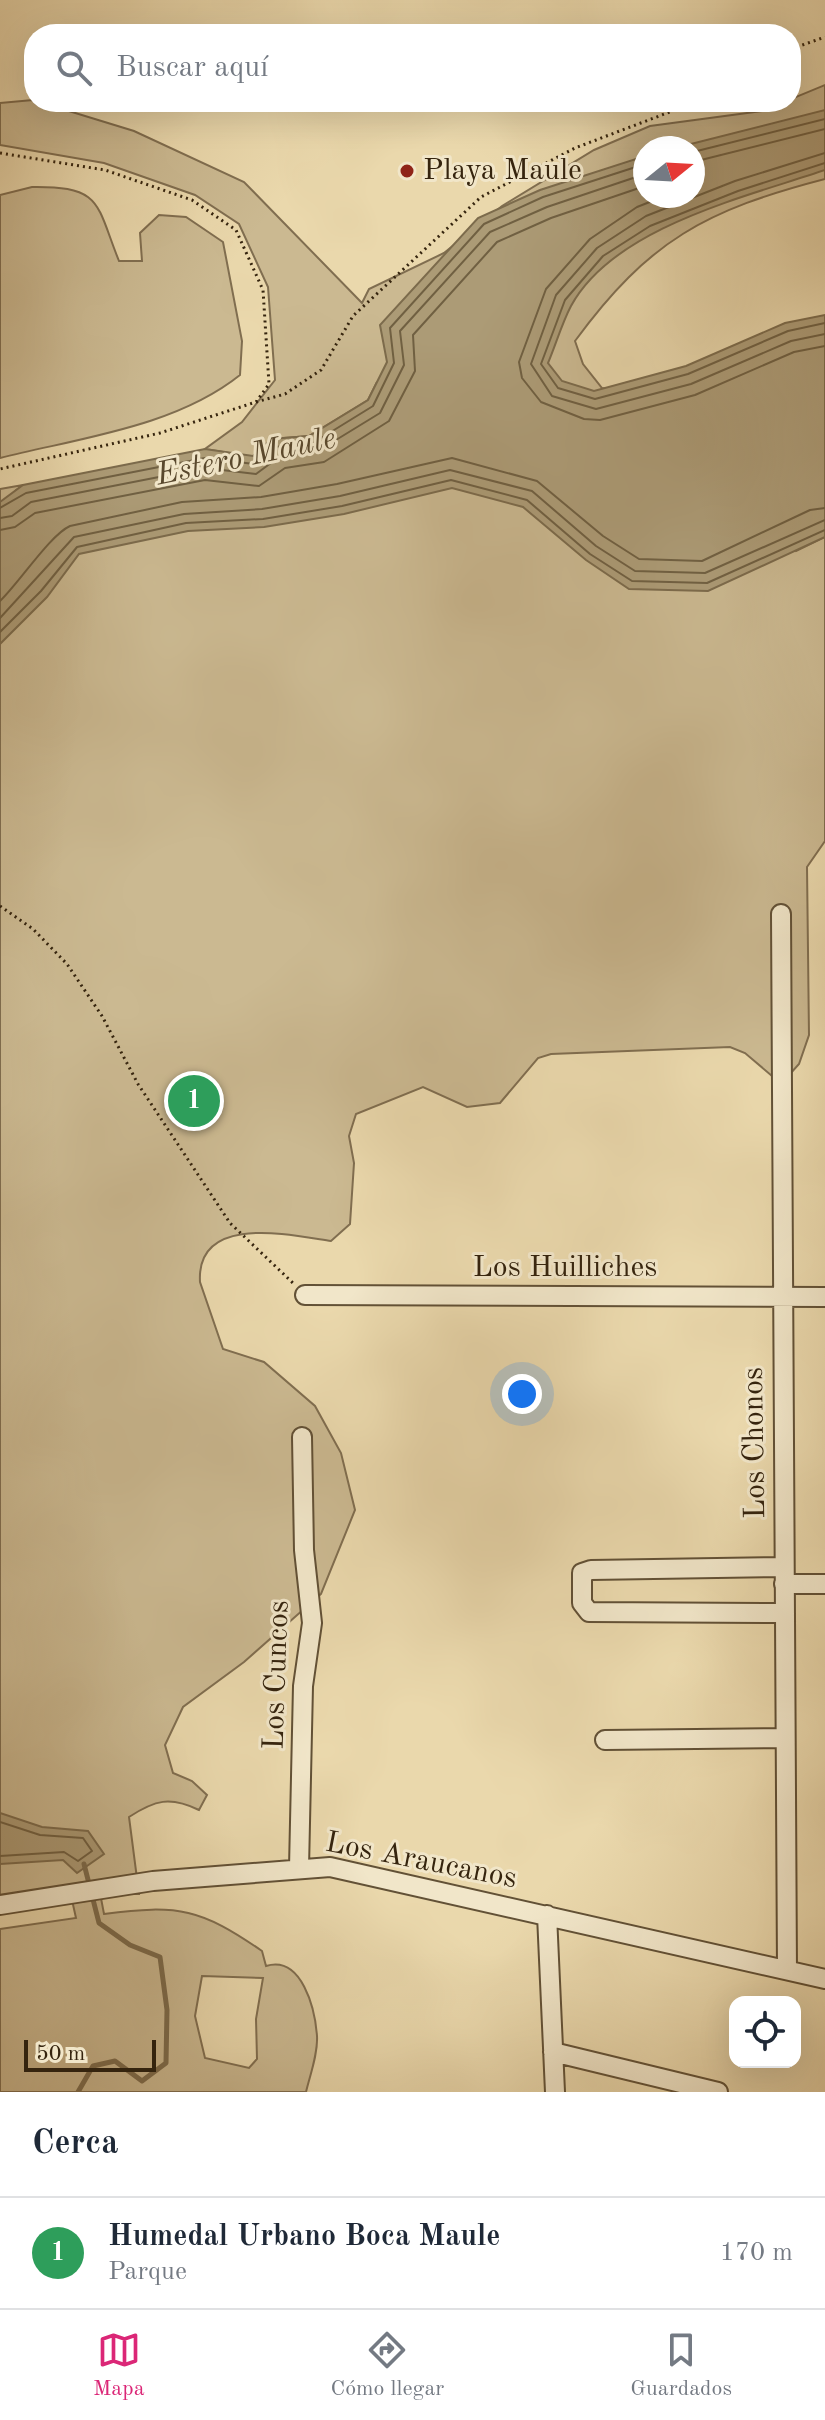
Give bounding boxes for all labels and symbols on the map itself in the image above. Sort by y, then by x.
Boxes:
north arrow [633,136,705,208]
place label: Playa Maule [423,156,582,186]
marker: Playa Maule [398,162,416,180]
water label: Estero Maule [152,423,339,493]
pin: 1 [168,1071,220,1131]
street label: Los Huilliches [473,1253,657,1283]
street label: Los Chonos [739,1367,771,1519]
your location [502,1374,542,1414]
street label: Los Cuncos [259,1600,295,1750]
street label: Los Araucanos [323,1828,519,1894]
scale bar [24,2036,156,2072]

